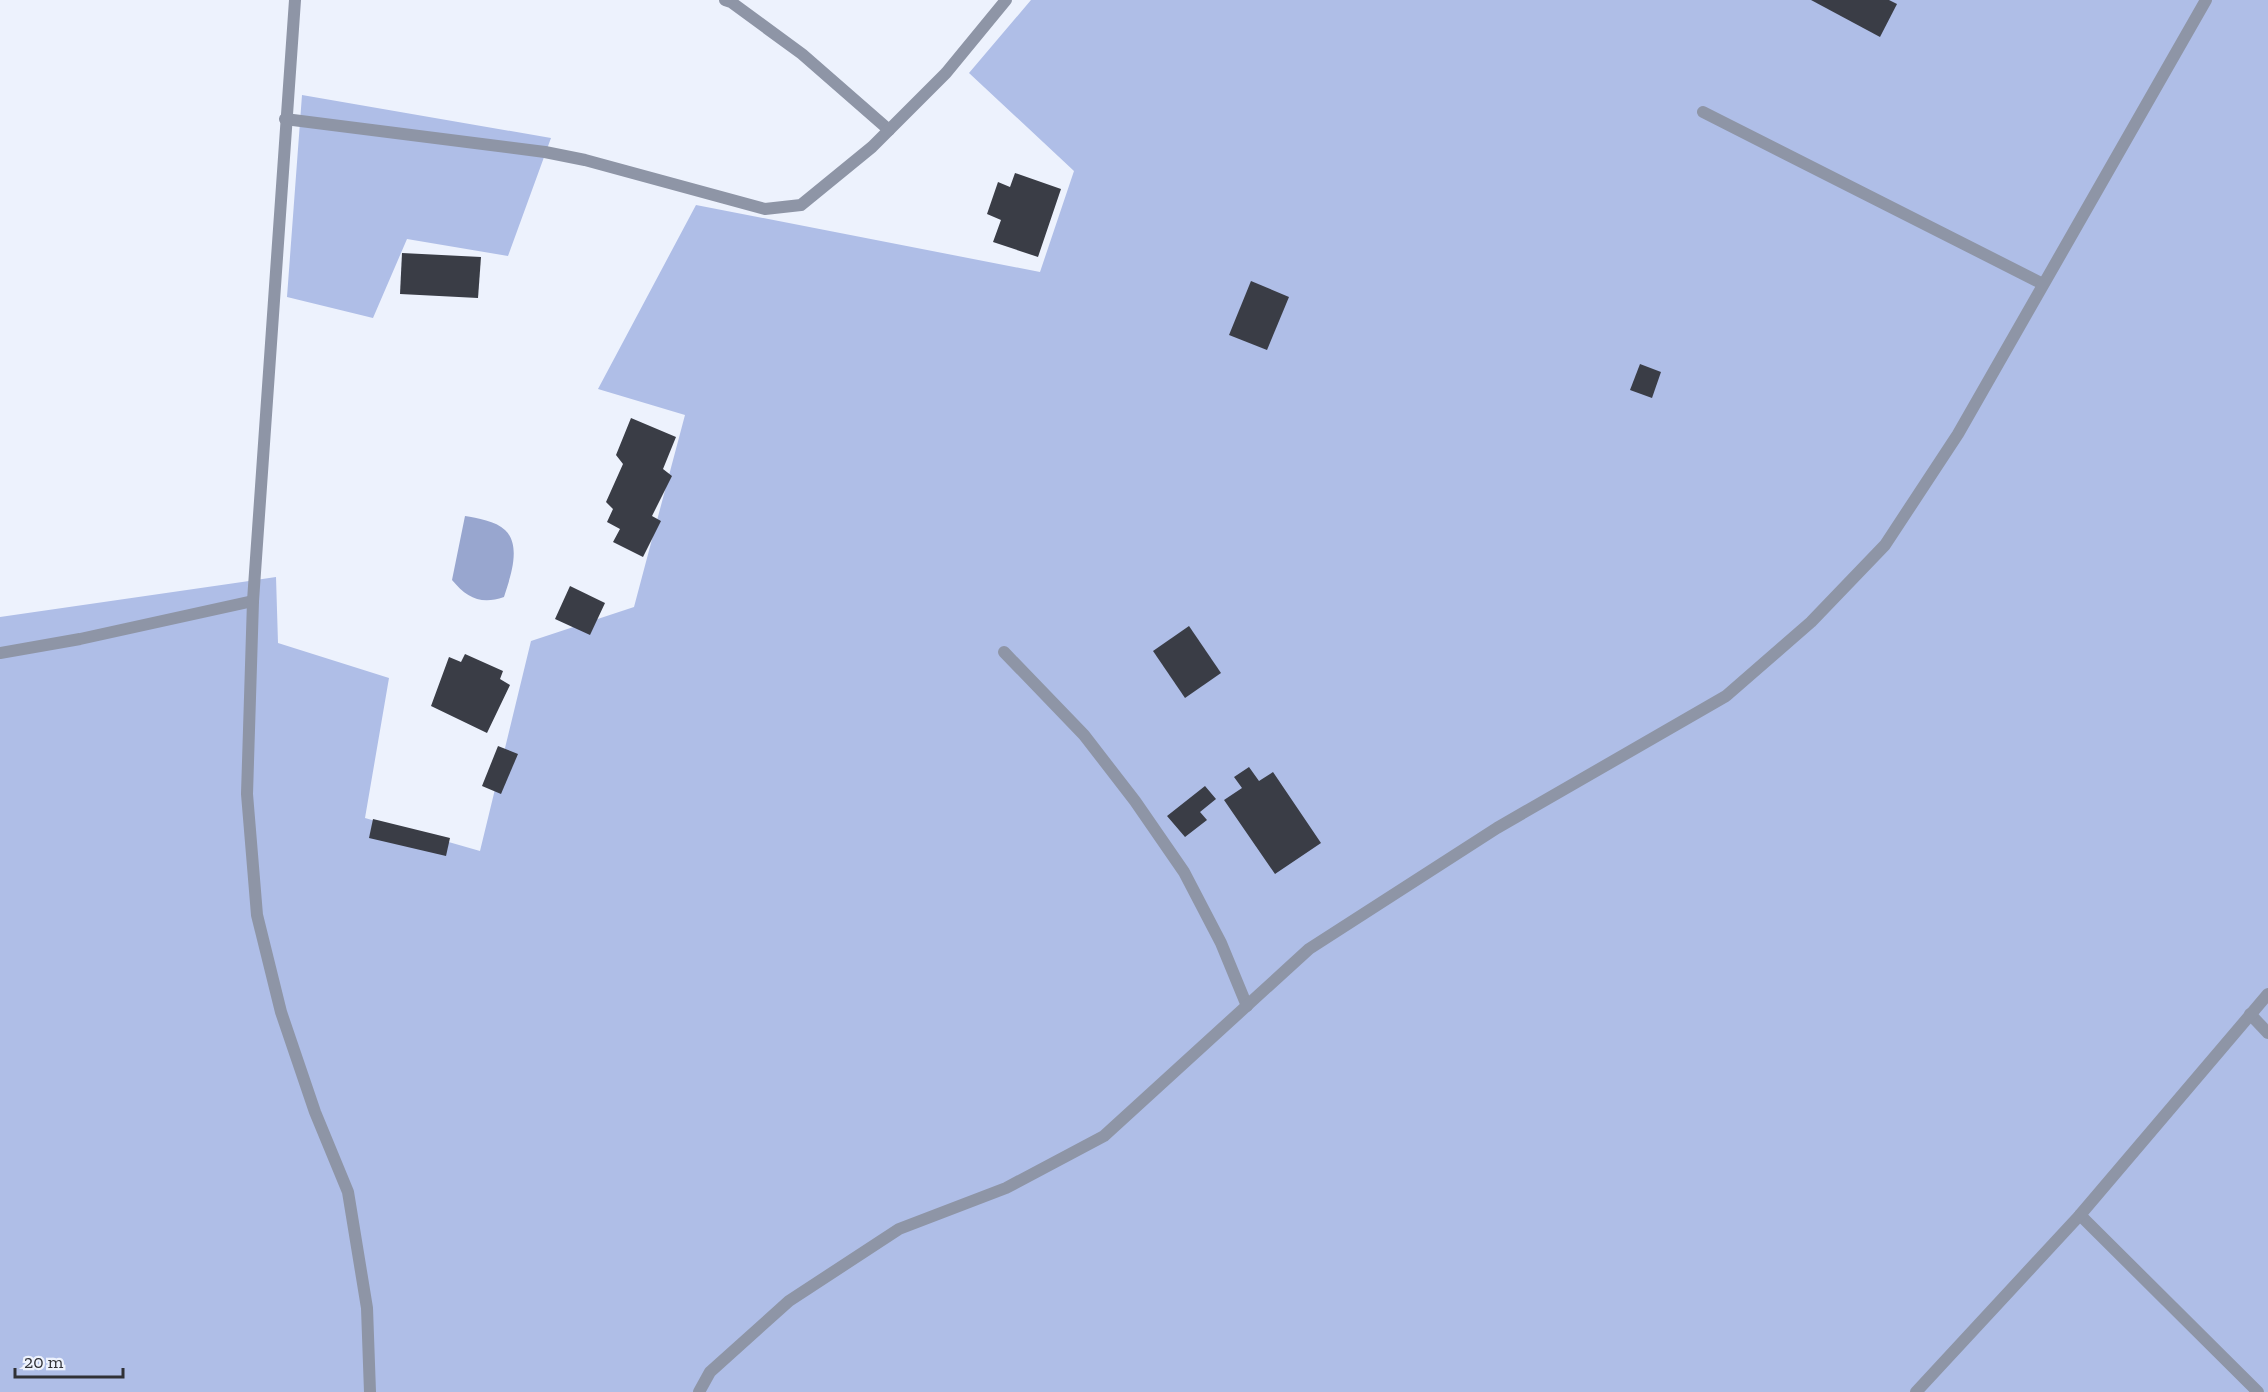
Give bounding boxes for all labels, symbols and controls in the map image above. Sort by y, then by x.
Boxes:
scale bar [15,1341,123,1379]
text: 20 m [24,1351,64,1373]

